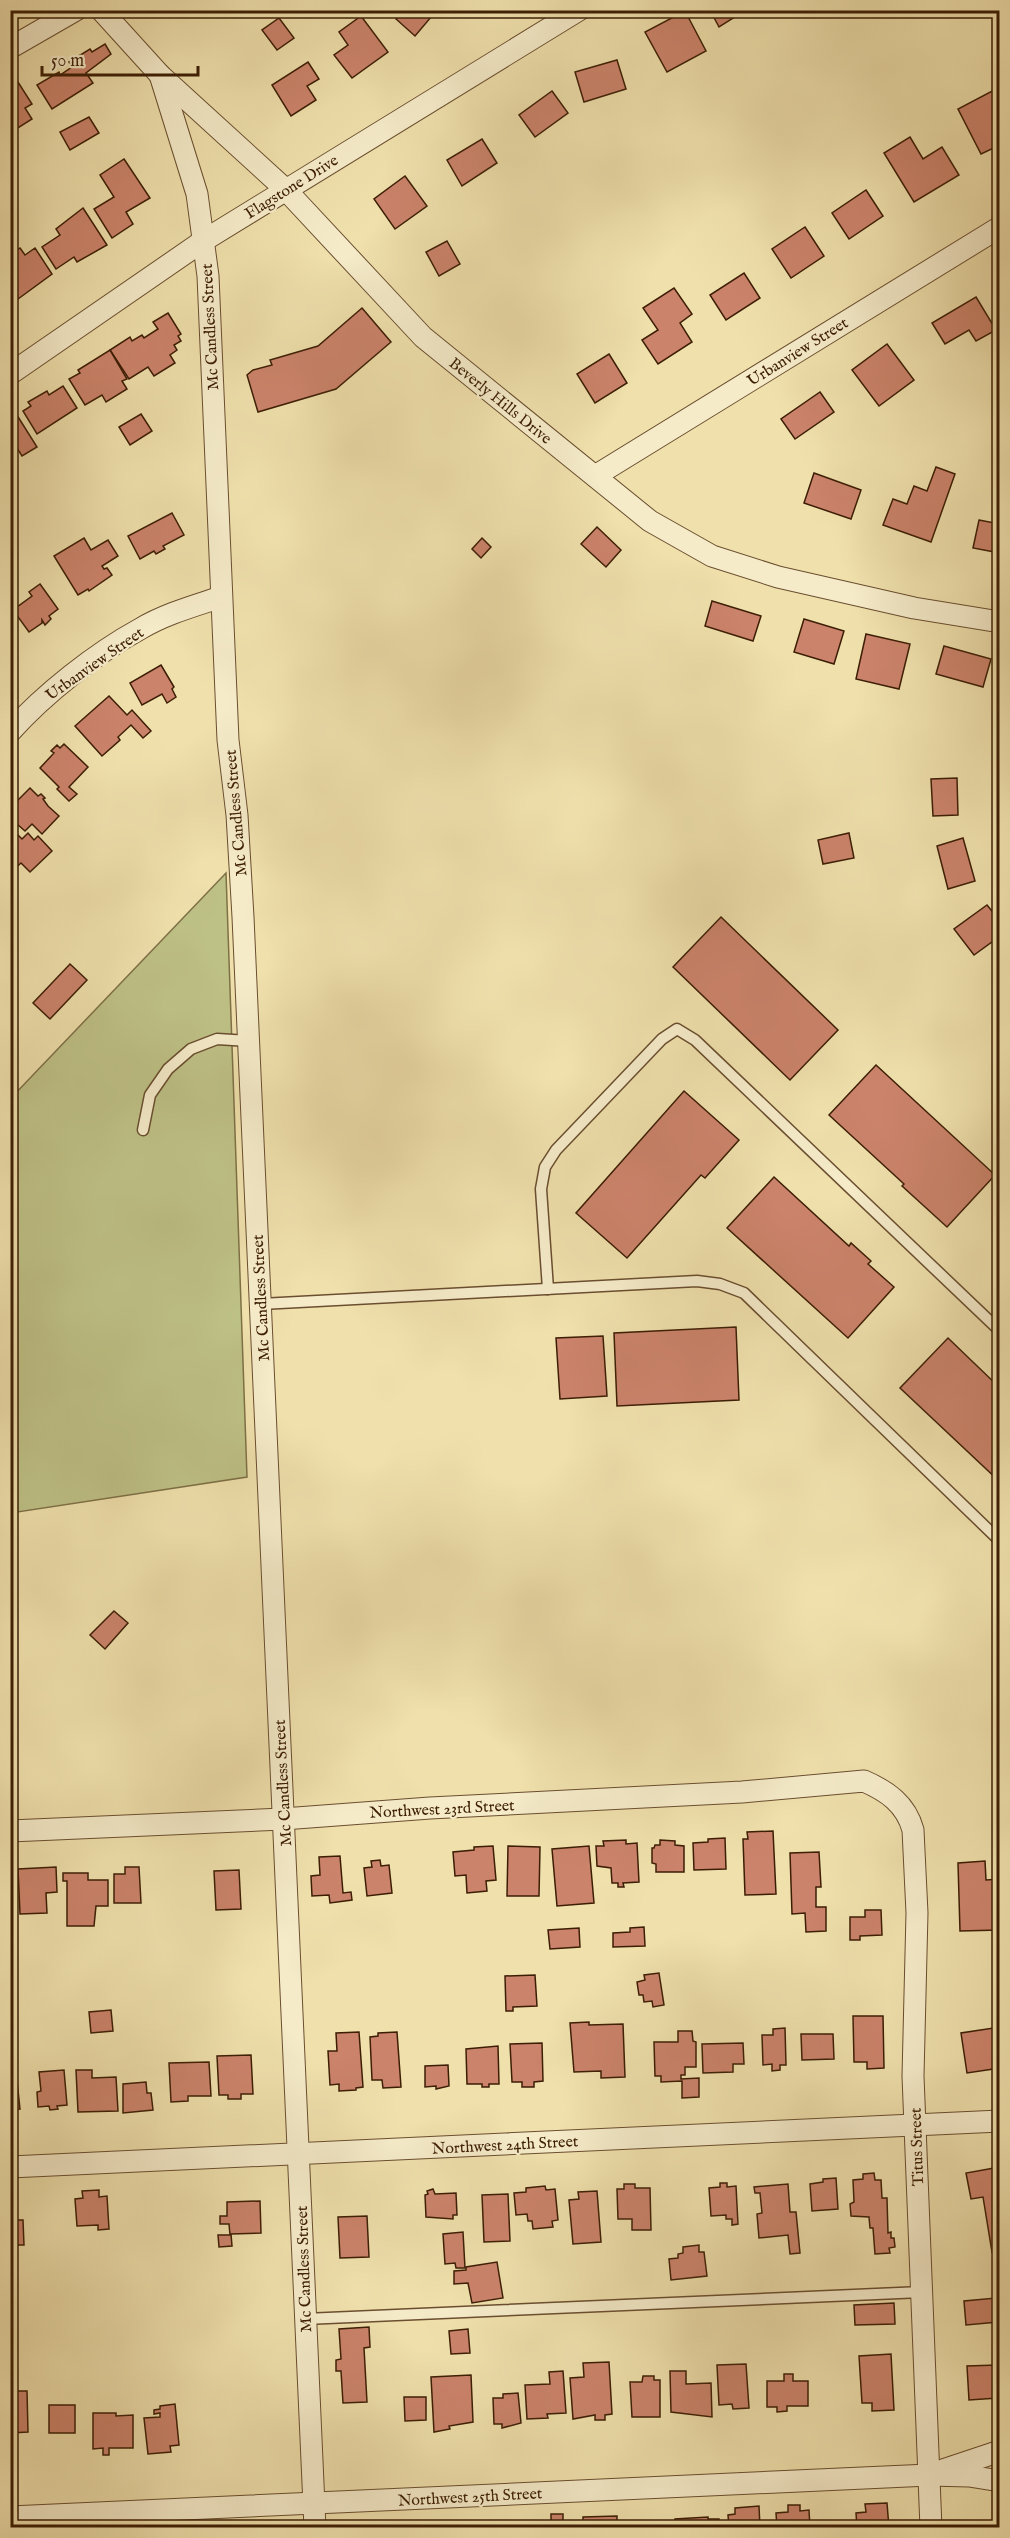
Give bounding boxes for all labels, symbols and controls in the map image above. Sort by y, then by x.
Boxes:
scale bar [42,39,198,77]
text: 50 m [51,50,84,73]
street label: Flagstone Drive [242,151,342,224]
street label: Mc Candless Street [198,263,224,391]
street label: Urbanview Street [744,313,853,392]
street label: Beverly Hills Drive [444,354,555,449]
street label: Urbanview Street [42,623,148,706]
street label: Mc Candless Street [221,748,252,877]
street label: Mc Candless Street [249,1234,275,1362]
street label: Mc Candless Street [271,1719,297,1847]
street label: Northwest 23rd Street [369,1796,516,1824]
street label: Titus Street [907,2107,929,2187]
street label: Northwest 24th Street [431,2132,579,2160]
street label: Mc Candless Street [293,2205,317,2333]
street label: Northwest 25th Street [397,2484,543,2512]

